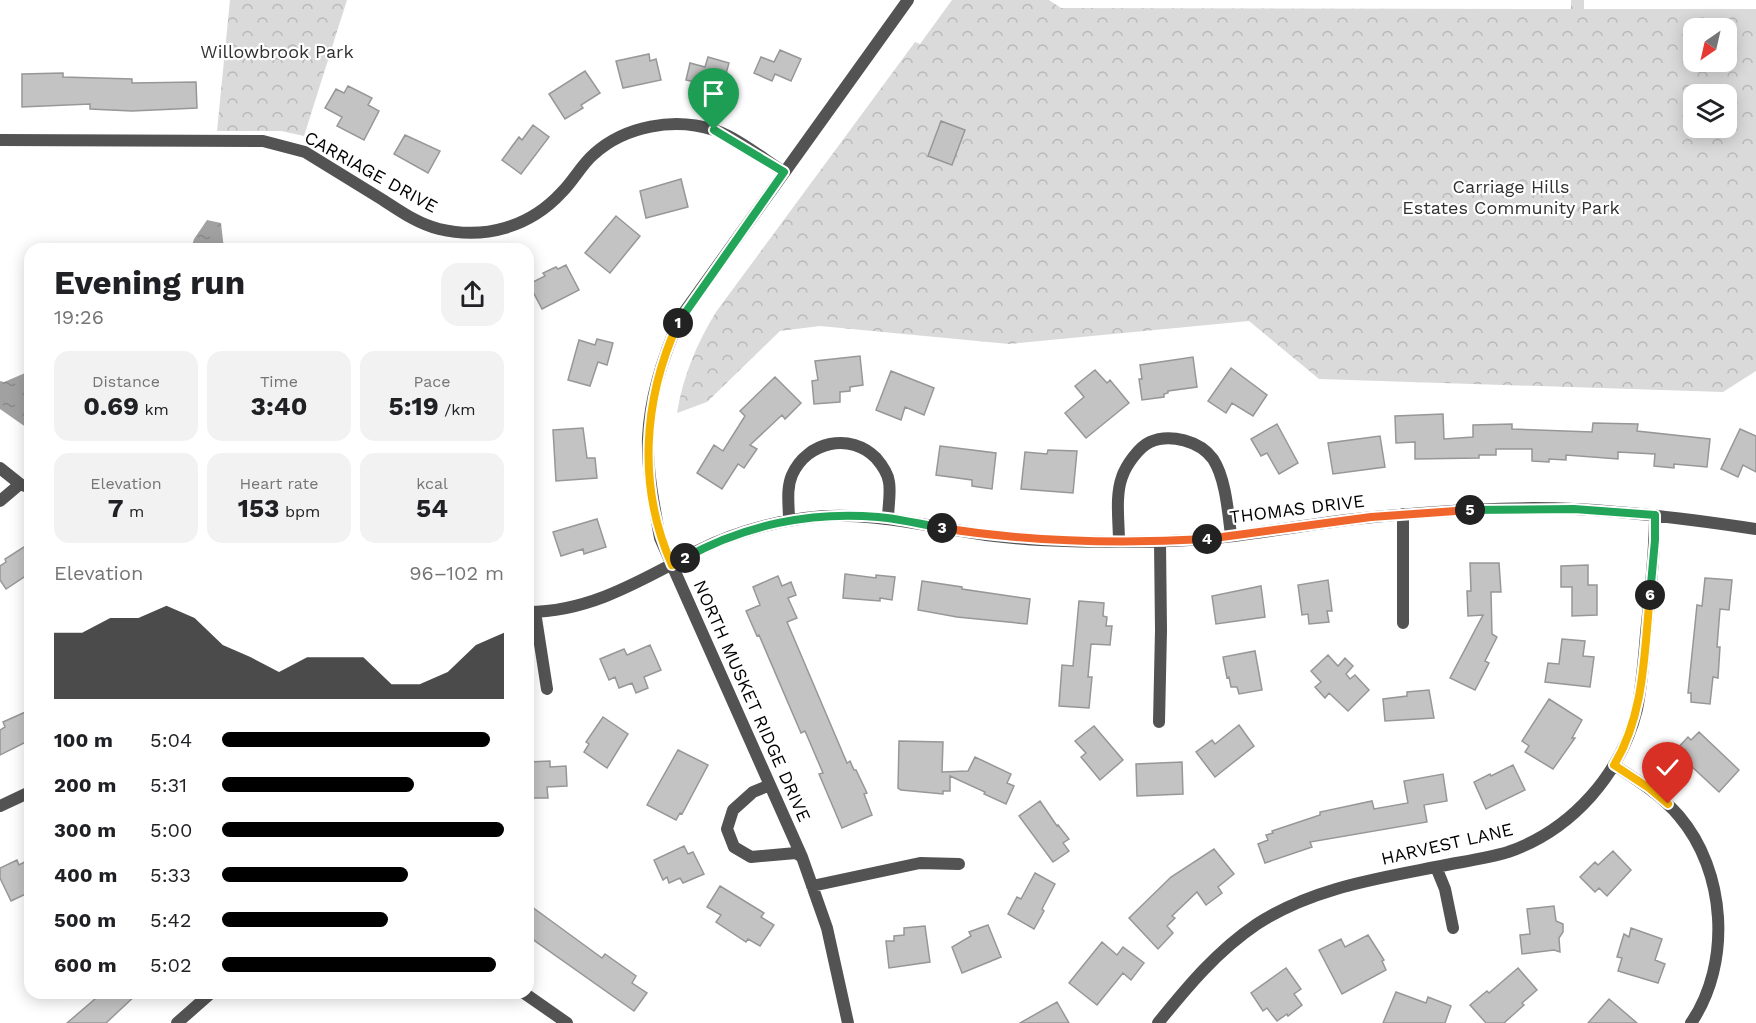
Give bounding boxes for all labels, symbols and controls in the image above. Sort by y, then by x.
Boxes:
north arrow [1683,18,1737,72]
map controls [1683,18,1737,138]
park label: Willowbrook Park [200,41,354,62]
pin [688,68,739,130]
icon: arrive [697,77,730,110]
button: layers [1683,84,1737,138]
street label: CARRIAGE DRIVE [301,126,442,217]
park label: Carriage Hills Estates Community Park [1402,176,1620,218]
text: Evening run [54,263,245,302]
button: share [441,263,504,326]
text: 19:26 [54,305,104,329]
pin: 1 [663,308,693,338]
text: 1 [675,313,681,332]
text: Distance [92,372,160,391]
text: Time [260,372,298,391]
text: Pace [413,372,451,391]
text: 0.69 [83,391,139,421]
text: 3:40 [251,391,307,421]
text: 5:19 [388,391,439,421]
text: km [139,400,169,419]
text: /km [439,400,476,419]
text: Elevation [90,474,162,493]
text: Heart rate [239,474,319,493]
text: kcal [416,474,448,493]
street label: THOMAS DRIVE [1228,490,1366,527]
text: 7 [108,493,124,523]
text: 153 [238,493,280,523]
text: 54 [416,493,448,523]
pin: 5 [1455,495,1485,525]
text: 5 [1465,500,1475,519]
text: m [124,502,144,521]
text: bpm [280,502,320,521]
pin: 3 [927,513,957,543]
text: 3 [937,518,947,537]
pin: 4 [1192,524,1222,554]
text: 4 [1202,529,1212,548]
pin: 2 [670,543,700,573]
text: 2 [680,548,690,567]
text: Elevation [54,561,143,585]
text: 96–102 m [409,561,504,585]
street label: NORTH MUSKET RIDGE DRIVE [690,577,815,825]
pin: 6 [1635,580,1665,610]
text: 6 [1645,585,1655,604]
text: 100 m [54,728,113,752]
text: 5:04 [150,728,192,752]
pin [1642,742,1693,804]
icon: check [1651,751,1684,784]
text: 200 m [54,773,116,797]
text: 5:31 [150,773,187,797]
text: 300 m [54,818,116,842]
text: 5:00 [150,818,192,842]
street label: HARVEST LANE [1379,818,1515,869]
text: 400 m [54,863,117,887]
text: 5:33 [150,863,191,887]
text: 500 m [54,908,116,932]
text: 5:42 [150,908,191,932]
text: 600 m [54,953,117,977]
text: 5:02 [150,953,192,977]

